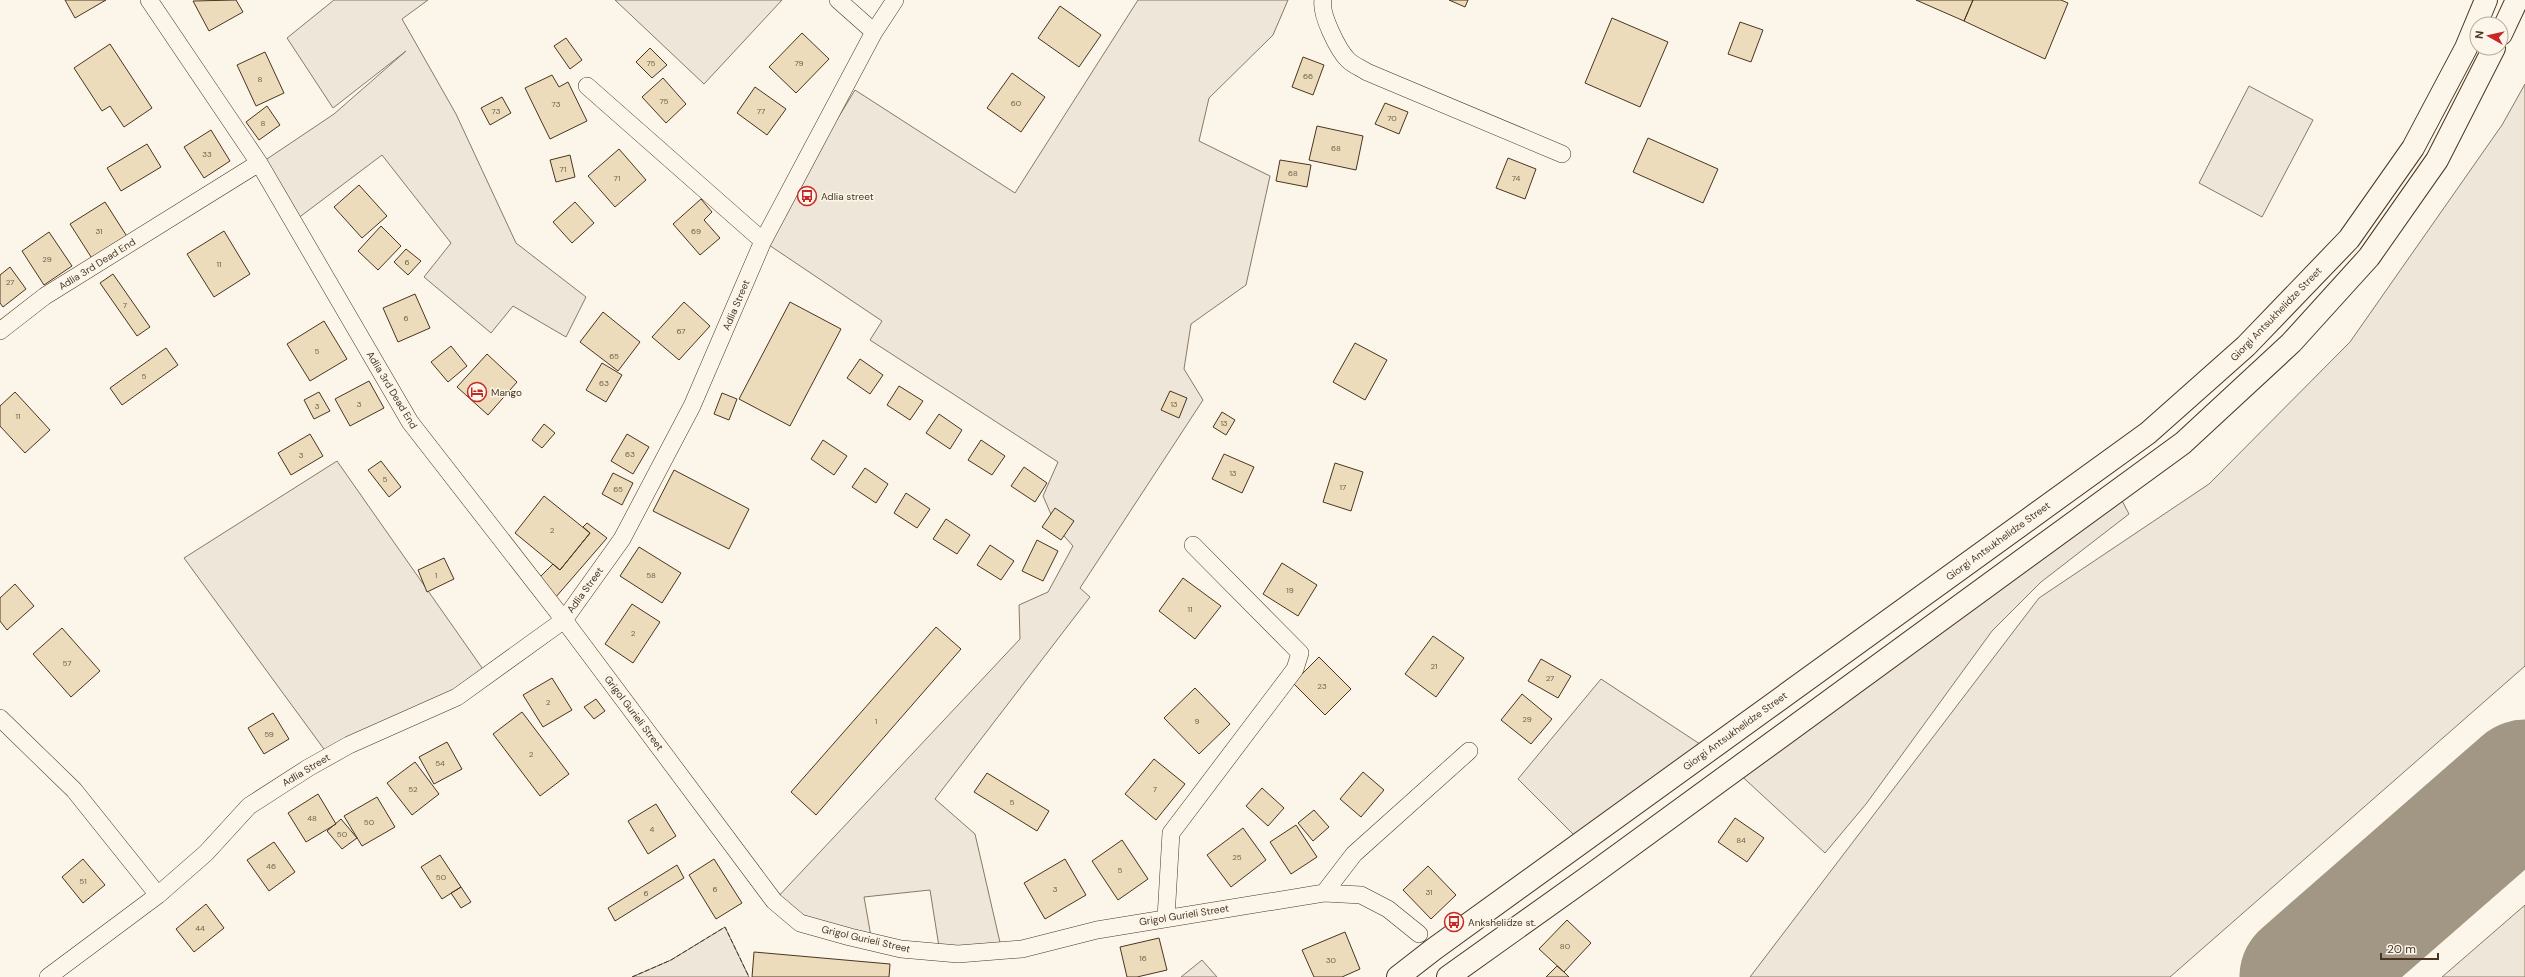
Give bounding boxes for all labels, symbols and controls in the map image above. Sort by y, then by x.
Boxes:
north arrow [2469,16,2509,56]
text: N [2472,30,2487,40]
house number: 75 [647,58,656,68]
house number: 79 [794,58,804,68]
house number: 66 [1303,71,1313,81]
house number: 8 [258,74,263,84]
house number: 75 [660,96,669,106]
house number: 60 [1011,98,1022,108]
house number: 73 [552,99,561,109]
house number: 73 [492,106,501,116]
house number: 77 [757,106,765,116]
house number: 70 [1387,113,1397,123]
house number: 8 [261,118,266,128]
house number: 68 [1331,143,1341,153]
house number: 33 [202,149,212,159]
house number: 71 [560,164,566,174]
house number: 68 [1288,168,1298,178]
house number: 71 [614,173,620,183]
house number: 74 [1512,173,1520,183]
bus stop icon: Adlia street [796,185,818,207]
place label: Adlia street [821,190,874,203]
house number: 31 [95,226,103,236]
house number: 69 [691,226,701,236]
street label: Adlia 3rd Dead End [56,235,138,293]
house number: 29 [42,254,52,264]
house number: 6 [404,257,410,267]
house number: 11 [217,259,222,269]
street label: Giorgi Antsukhelidze Street [2228,264,2324,364]
house number: 27 [6,277,14,287]
street label: Adlia Street [720,278,753,332]
house number: 7 [123,300,127,310]
house number: 6 [403,313,409,323]
house number: 67 [676,326,686,336]
house number: 5 [315,346,320,356]
street label: Adlia 3rd Dead End [364,349,420,431]
house number: 65 [609,351,619,361]
house number: 5 [142,371,147,381]
house number: 63 [599,378,609,388]
hotel icon: Mango [466,381,488,403]
place label: Mango [491,386,522,399]
house number: 3 [357,399,362,409]
house number: 13 [1170,399,1178,409]
house number: 3 [315,401,320,411]
house number: 11 [16,411,21,421]
house number: 13 [1220,418,1228,428]
house number: 63 [625,449,635,459]
house number: 3 [299,450,304,460]
house number: 13 [1229,468,1237,478]
house number: 5 [383,474,388,484]
house number: 17 [1340,482,1346,492]
house number: 65 [613,484,623,494]
street label: Giorgi Antsukhelidze Street [1943,499,2053,583]
house number: 2 [550,525,555,535]
street label: Adlia Street [564,564,606,616]
house number: 1 [435,570,437,580]
house number: 58 [646,570,656,580]
house number: 19 [1286,585,1294,595]
house number: 11 [1188,604,1193,614]
house number: 2 [631,628,636,638]
house number: 57 [62,658,72,668]
house number: 21 [1430,661,1438,671]
street label: Grigol Gurieli Street [602,673,666,753]
house number: 27 [1546,673,1554,683]
house number: 23 [1317,681,1327,691]
street label: Giorgi Antsukhelidze Street [1680,689,1790,773]
house number: 2 [546,697,551,707]
house number: 29 [1522,714,1532,724]
house number: 1 [875,716,877,726]
house number: 9 [1194,716,1200,726]
house number: 59 [264,729,274,739]
house number: 2 [529,749,534,759]
street label: Adlia Street [280,751,332,789]
house number: 54 [435,758,445,768]
house number: 52 [408,784,418,794]
house number: 7 [1153,784,1157,794]
house number: 5 [1010,797,1015,807]
house number: 48 [307,813,317,823]
house number: 50 [364,817,375,827]
house number: 4 [650,824,655,834]
house number: 50 [337,829,348,839]
house number: 84 [1736,835,1746,845]
house number: 25 [1232,852,1242,862]
house number: 46 [266,861,276,871]
house number: 5 [1118,865,1123,875]
house number: 50 [436,872,447,882]
house number: 51 [79,876,87,886]
house number: 6 [712,884,718,894]
house number: 3 [1053,884,1058,894]
house number: 31 [1425,887,1433,897]
house number: 6 [643,888,649,898]
street label: Grigol Gurieli Street [1138,901,1230,929]
bus stop icon: Ankshelidze st. [1443,911,1465,933]
place label: Ankshelidze st. [1468,916,1536,929]
street label: Grigol Gurieli Street [820,922,912,956]
house number: 44 [195,923,205,933]
scale bar [2381,935,2438,961]
house number: 80 [1560,941,1571,951]
text: 20 m [2387,941,2416,957]
house number: 16 [1139,953,1147,963]
house number: 30 [1326,955,1337,965]

